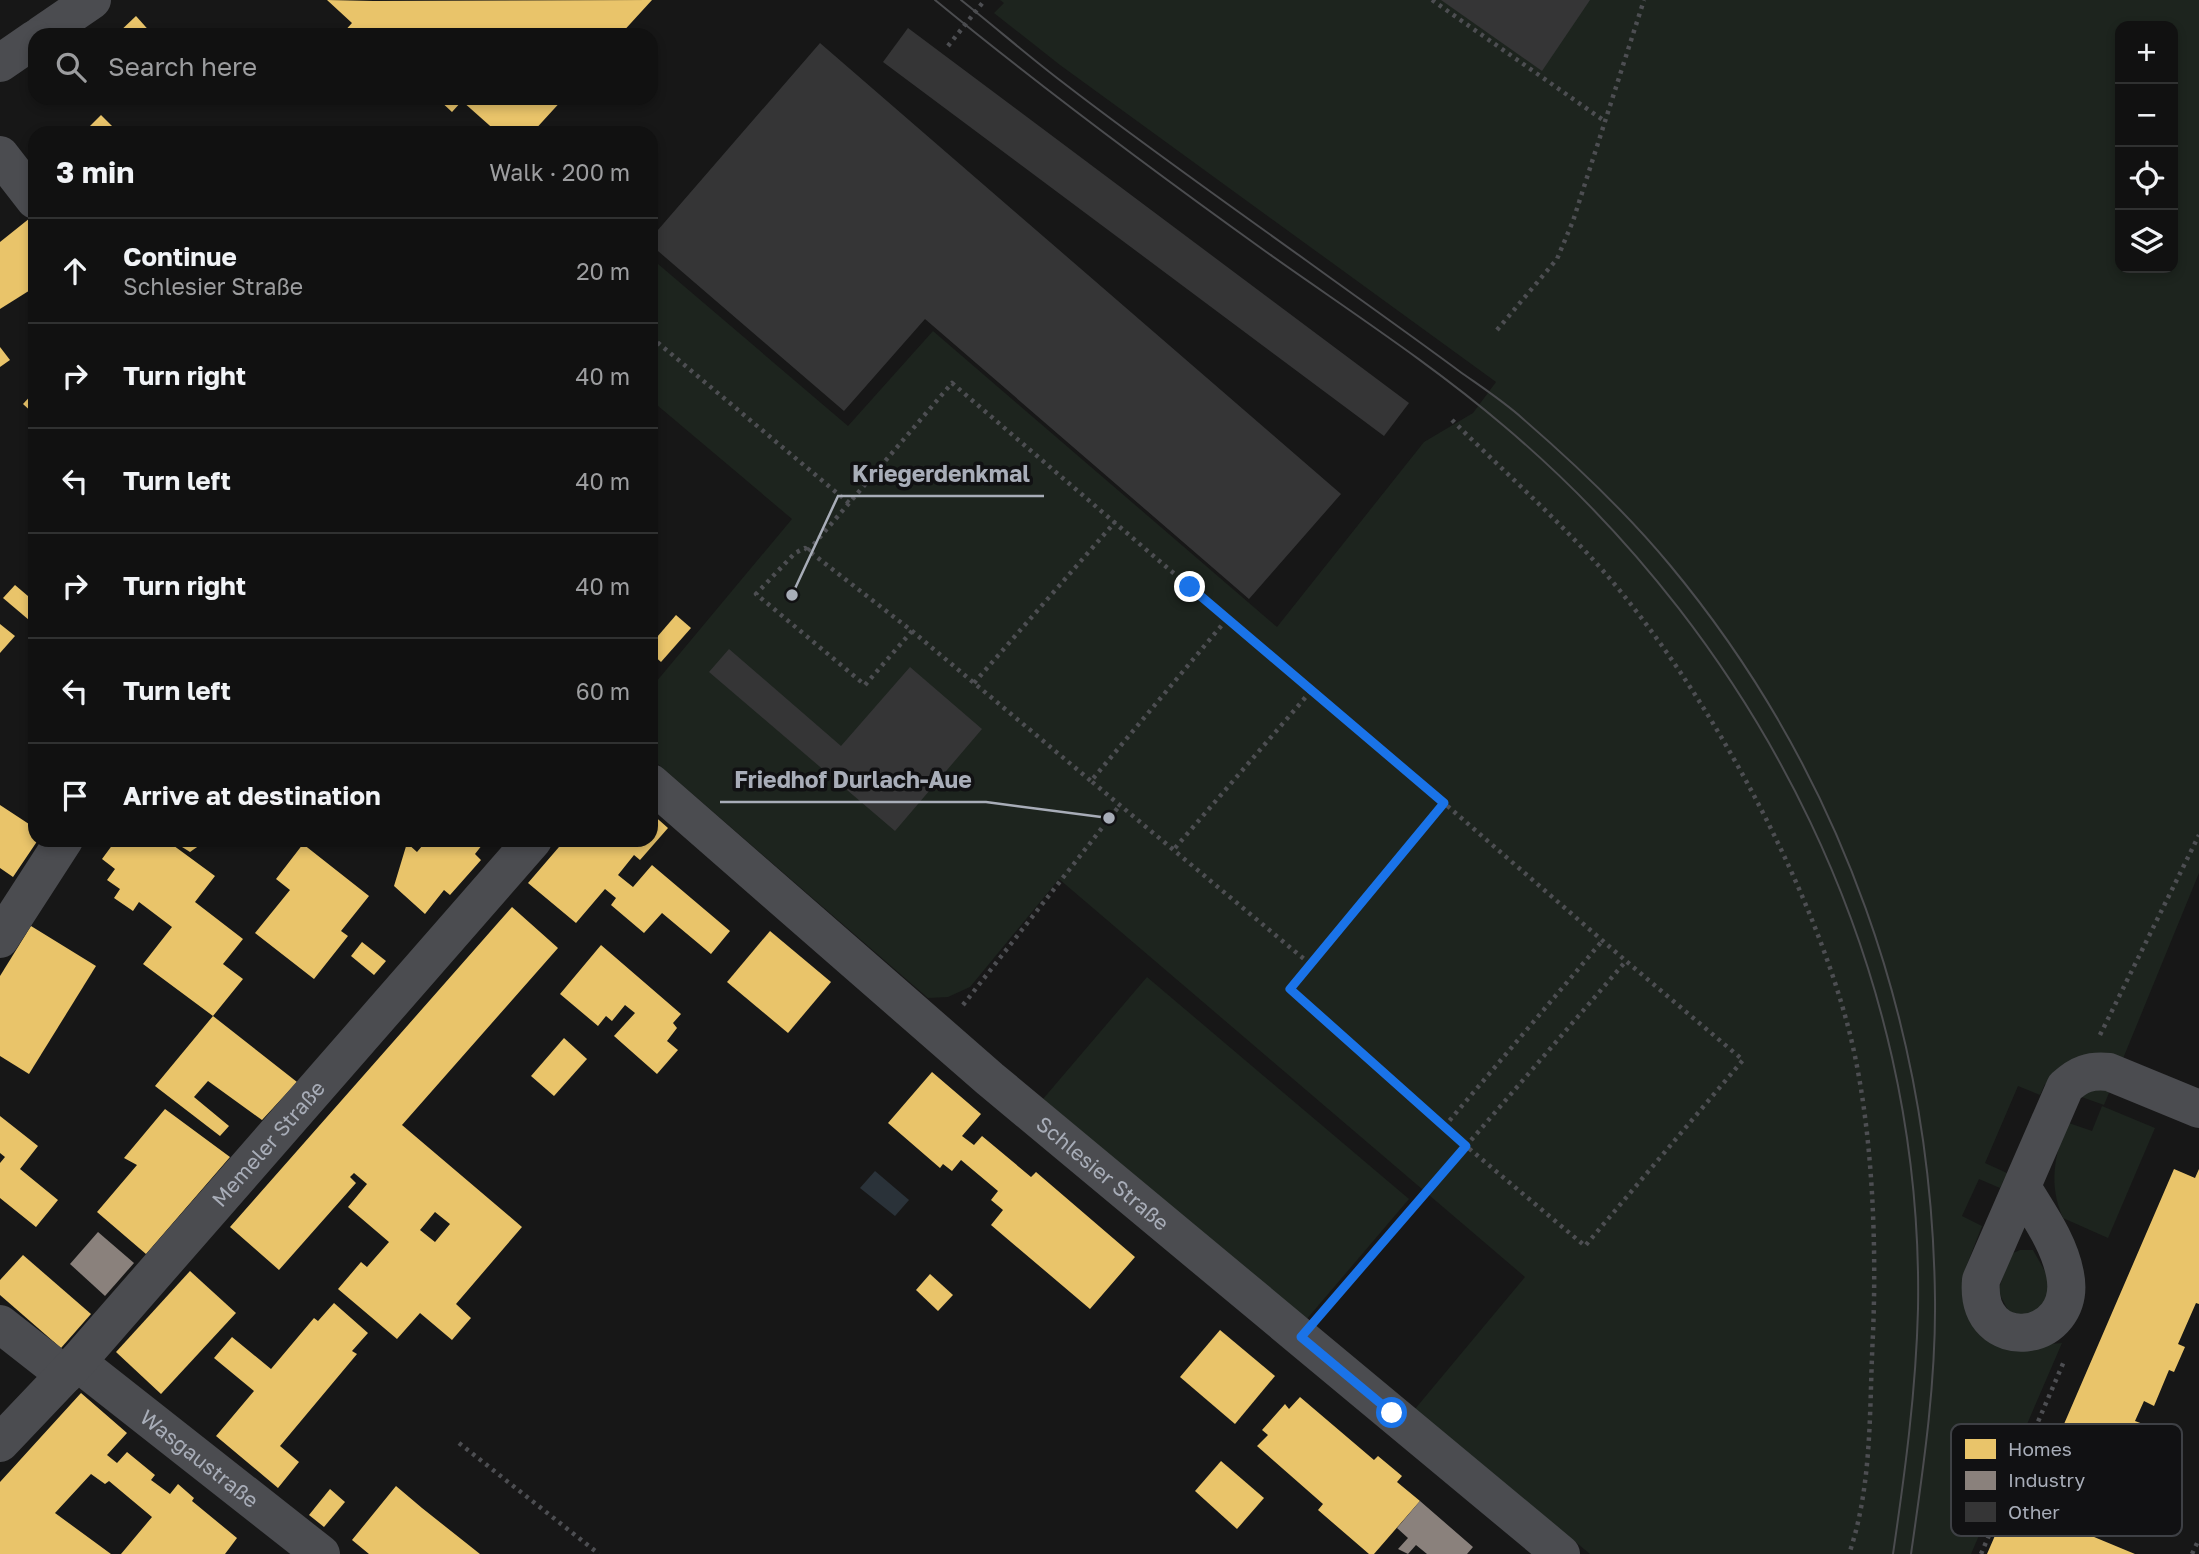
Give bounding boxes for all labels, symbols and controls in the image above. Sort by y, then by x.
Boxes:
map controls [2115,21,2178,273]
button: + [2115,21,2178,84]
search box [28,28,658,105]
icon: search [52,48,90,86]
text: Search here [108,51,257,82]
button: − [2115,84,2178,147]
button: locate [2115,147,2178,210]
text: 3 min [56,154,134,190]
text: Walk · 200 m [489,158,630,186]
button: layers [2115,210,2178,273]
text: Continue [123,241,237,272]
icon: ahead [56,252,94,290]
text: 20 m [576,257,630,285]
text: Schlesier Straße [123,272,303,300]
icon: right [56,357,94,395]
text: Turn right [123,360,246,391]
text: 40 m [576,362,630,390]
callout: Kriegerdenkmal [838,452,1044,496]
text: Kriegerdenkmal [852,459,1030,487]
icon: left [56,462,94,500]
text: Turn left [123,465,231,496]
text: 40 m [576,467,630,495]
icon: right [56,567,94,605]
text: Turn right [123,570,246,601]
route end [1174,571,1205,602]
text: 40 m [576,572,630,600]
icon: left [56,672,94,710]
text: Turn left [123,675,231,706]
text: 60 m [576,677,630,705]
callout: Friedhof Durlach-Aue [720,758,986,802]
text: Friedhof Durlach-Aue [734,765,972,793]
icon: arrive [56,777,94,815]
text: Arrive at destination [123,780,381,811]
street label: Memeler Straße [206,1075,330,1212]
street label: Schlesier Straße [1031,1110,1175,1236]
route start [1376,1397,1407,1428]
street label: Wasgaustraße [135,1404,264,1513]
legend [1951,1424,2182,1536]
text: Homes [2008,1437,2072,1460]
text: Industry [2008,1468,2085,1491]
text: Other [2008,1500,2060,1523]

